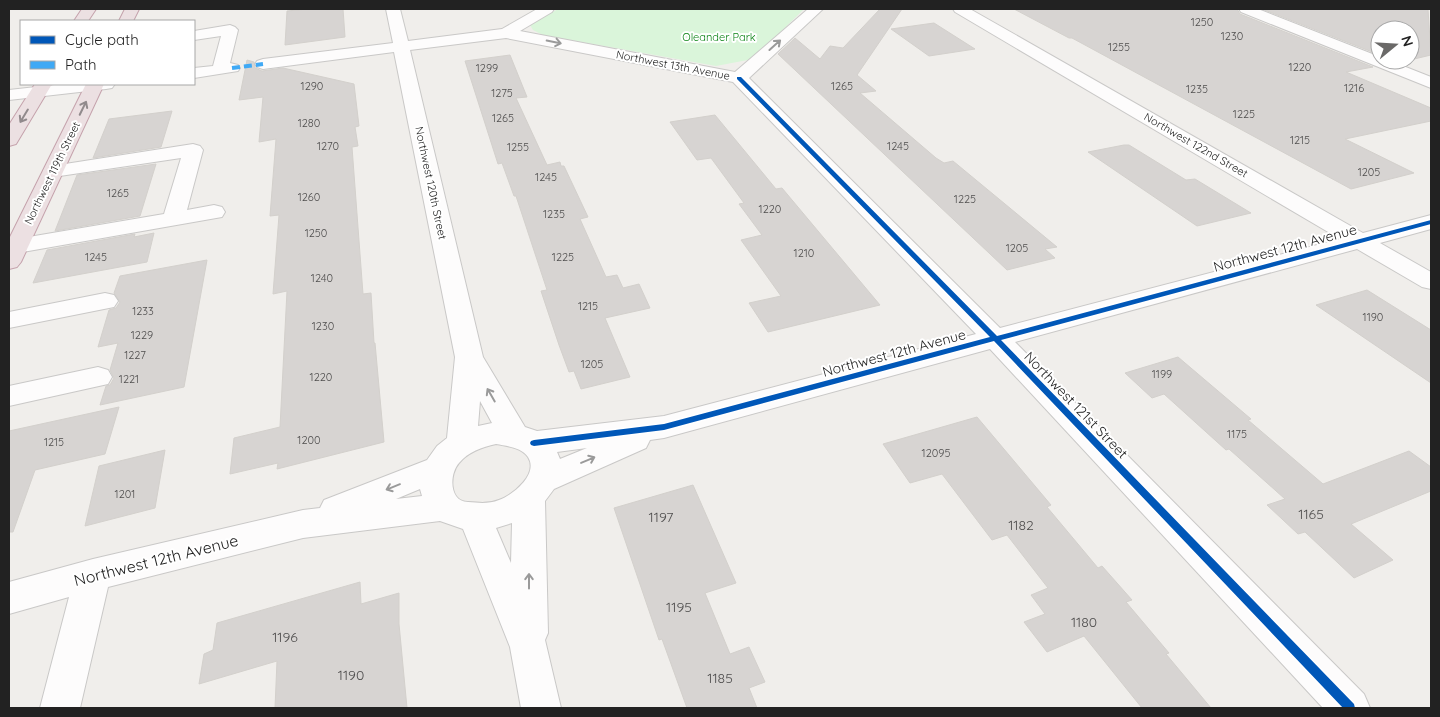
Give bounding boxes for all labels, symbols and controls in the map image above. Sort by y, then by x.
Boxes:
house number: 1250 [1191,15,1213,29]
legend [20,20,195,85]
north arrow [1370,20,1420,70]
house number: 1230 [1221,29,1243,43]
text: Cycle path [65,30,139,49]
park label: Oleander Park [682,30,756,44]
text: N [1397,33,1418,49]
one-way arrow [546,38,562,47]
one-way arrow [769,39,782,51]
house number: 1255 [1108,40,1130,54]
street label: Northwest 13th Avenue [615,47,731,83]
text: Path [65,55,97,74]
house number: 1220 [1289,60,1311,74]
house number: 1299 [476,61,498,75]
house number: 1290 [301,79,323,93]
house number: 1265 [831,79,853,93]
house number: 1216 [1344,81,1364,95]
house number: 1235 [1186,82,1208,96]
house number: 1275 [491,86,513,100]
one-way arrow [79,101,89,116]
house number: 1225 [1233,107,1255,121]
one-way arrow [18,108,28,122]
street label: Northwest 122nd Street [1142,110,1251,181]
house number: 1265 [492,111,514,125]
house number: 1280 [298,116,320,130]
street label: Northwest 119th Street [21,119,83,227]
street label: Northwest 120th Street [412,125,450,241]
house number: 1215 [1290,133,1310,147]
house number: 1270 [317,139,339,153]
house number: 1245 [887,139,909,153]
house number: 1255 [507,140,529,154]
house number: 1205 [1358,165,1380,179]
house number: 1245 [535,170,557,184]
house number: 1265 [107,186,129,200]
house number: 1260 [298,190,320,204]
house number: 1225 [954,192,976,206]
house number: 1220 [759,202,781,216]
house number: 1235 [543,207,565,221]
street label: Northwest 12th Avenue [1211,220,1359,276]
house number: 1250 [305,226,327,240]
house number: 1205 [1006,241,1028,255]
house number: 1210 [794,246,814,260]
house number: 1245 [85,250,107,264]
house number: 1225 [552,250,574,264]
house number: 1240 [311,271,333,285]
house number: 1215 [578,299,598,313]
house number: 1233 [132,304,154,318]
house number: 1190 [1363,310,1383,324]
house number: 1230 [312,319,334,333]
street label: Northwest 12th Avenue [820,325,968,381]
house number: 1229 [131,328,153,342]
house number: 1227 [124,348,146,362]
street label: Northwest 121st Street [1020,348,1132,462]
house number: 1205 [581,357,603,371]
house number: 1199 [1152,367,1172,381]
house number: 1220 [310,370,332,384]
house number: 1221 [119,372,139,386]
one-way arrow [486,388,496,403]
house number: 1175 [1227,427,1247,441]
house number: 1200 [297,433,321,447]
house number: 1215 [44,435,64,449]
house number: 12095 [922,446,950,460]
one-way arrow [580,455,595,465]
one-way arrow [386,483,401,492]
house number: 1201 [115,487,135,501]
house number: 1165 [1298,505,1324,523]
house number: 1197 [649,508,673,526]
house number: 1182 [1008,516,1034,534]
street label: Northwest 12th Avenue [72,530,240,590]
one-way arrow [524,573,534,590]
house number: 1195 [666,598,692,616]
house number: 1180 [1071,613,1097,631]
house number: 1196 [272,628,298,646]
house number: 1190 [338,666,364,684]
house number: 1185 [707,669,733,687]

